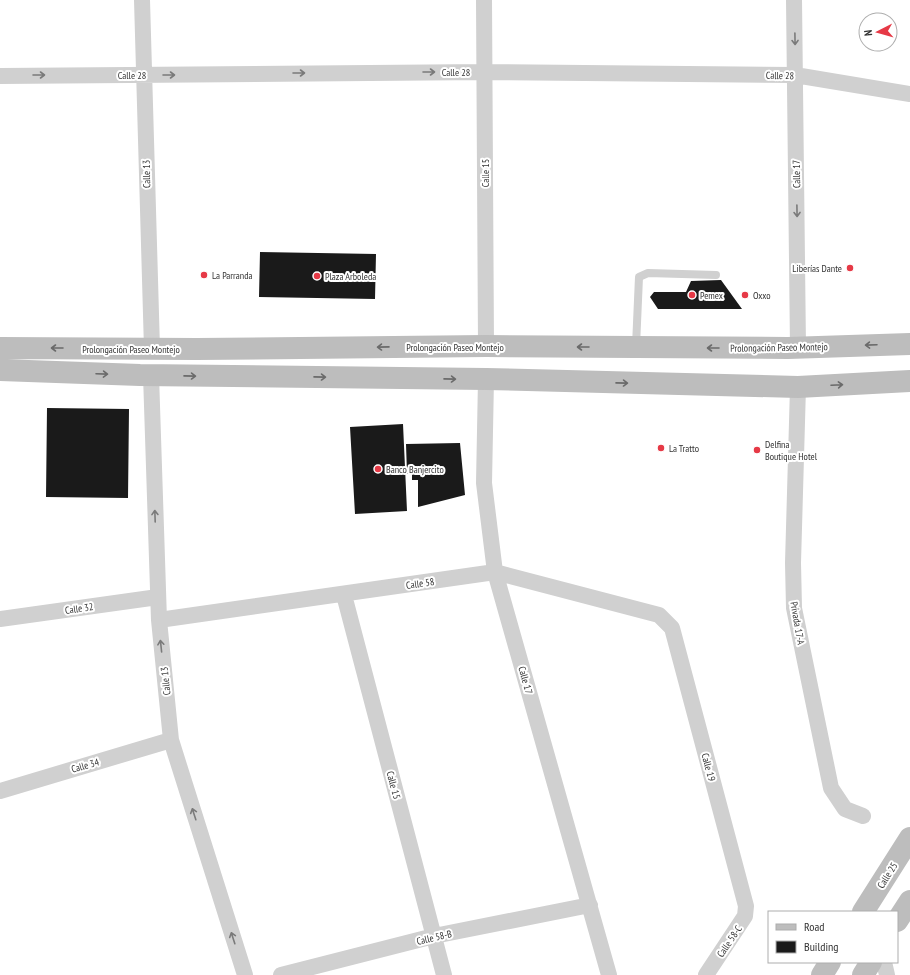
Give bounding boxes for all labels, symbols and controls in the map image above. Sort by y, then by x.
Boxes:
north arrow [858,12,898,52]
text: N [861,29,875,37]
one-way arrow [791,32,798,45]
street label: Calle 28 [442,66,470,79]
one-way arrow [422,68,435,76]
street label: Calle 28 [118,69,146,82]
street label: Calle 28 [766,69,794,82]
one-way arrow [292,70,305,77]
one-way arrow [32,71,45,79]
one-way arrow [162,71,175,78]
street label: Calle 15 [479,159,492,187]
street label: Calle 13 [140,160,153,188]
street label: Calle 17 [790,160,803,188]
one-way arrow [793,204,801,217]
place label: Liberías Dante [792,262,842,275]
marker: Liberías Dante [845,263,855,273]
place label: La Parranda [212,269,253,282]
marker: La Parranda [199,270,209,280]
place label: Plaza Arboleda [325,270,376,283]
marker: Plaza Arboleda [312,271,322,281]
place label: Pemex [700,289,723,302]
place label: Oxxo [753,289,771,302]
marker: Pemex [687,290,697,300]
marker: Oxxo [740,290,750,300]
street label: Prolongación Paseo Montejo [730,340,828,355]
street label: Prolongación Paseo Montejo [406,341,504,354]
one-way arrow [865,341,878,349]
street label: Prolongación Paseo Montejo [82,343,180,356]
one-way arrow [377,343,390,351]
one-way arrow [577,343,590,351]
one-way arrow [51,344,64,352]
one-way arrow [707,344,720,352]
one-way arrow [95,370,108,377]
one-way arrow [183,372,196,379]
one-way arrow [313,373,326,381]
one-way arrow [443,375,456,383]
one-way arrow [615,379,628,387]
one-way arrow [830,381,843,388]
place label: Delfina Boutique Hotel [765,438,818,463]
place label: La Tratto [669,442,699,455]
marker: La Tratto [656,443,666,453]
marker: Delfina Boutique Hotel [752,445,762,455]
place label: Banco Banjercito [386,463,444,476]
marker: Banco Banjercito [373,464,383,474]
one-way arrow [152,510,159,523]
street label: Calle 58 [405,575,435,592]
street label: Calle 32 [64,600,94,617]
street label: Privada 17-A [787,601,808,646]
one-way arrow [158,640,165,653]
street label: Calle 17 [515,665,536,696]
street label: Calle 13 [158,666,173,696]
street label: Calle 19 [699,752,718,783]
street label: Calle 34 [70,755,101,776]
street label: Calle 15 [384,770,403,801]
one-way arrow [190,808,197,821]
street label: Calle 25 [874,860,900,891]
legend [768,911,898,963]
text: Road [804,919,824,934]
street label: Calle 58-C [714,922,745,960]
street label: Calle 58-B [415,927,453,948]
one-way arrow [229,931,236,944]
text: Building [804,939,839,954]

